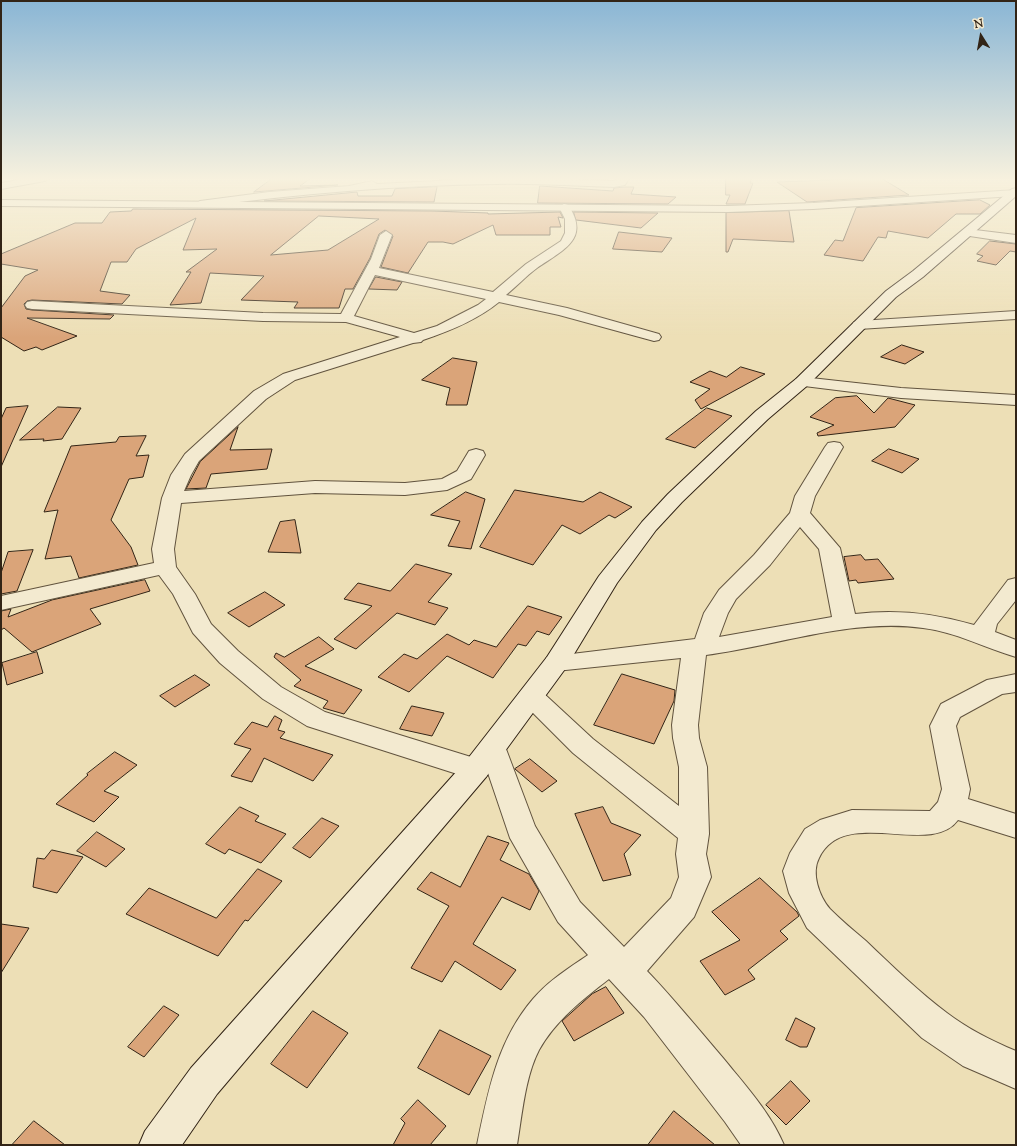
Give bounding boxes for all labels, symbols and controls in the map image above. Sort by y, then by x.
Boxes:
north arrow [961,16,1001,56]
text: N [973,16,985,33]

